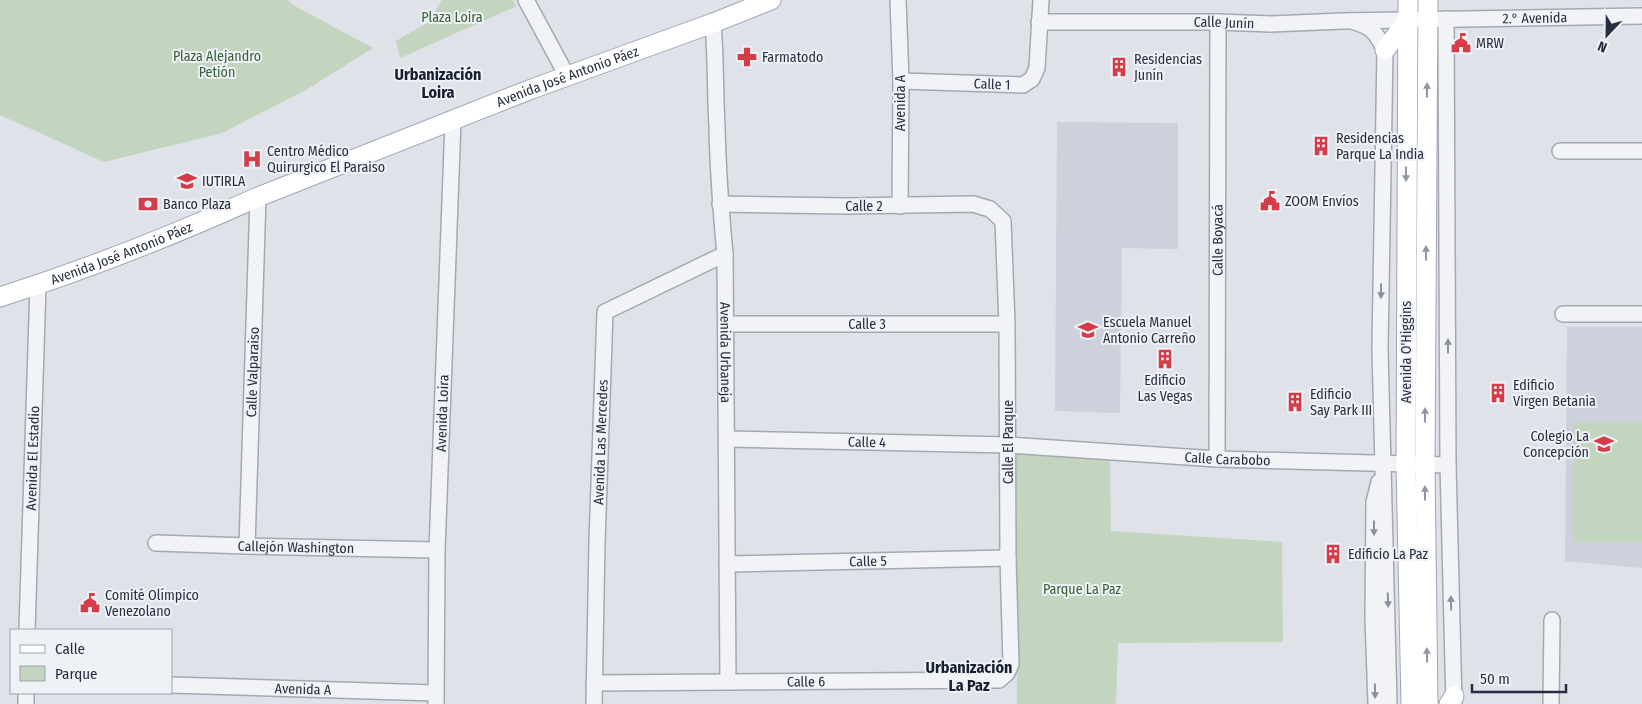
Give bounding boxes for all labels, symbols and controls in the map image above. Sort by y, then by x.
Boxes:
park label: Plaza Loira [421,9,483,26]
street label: 2.° Avenida [1502,9,1568,27]
north arrow [1582,10,1632,60]
street label: Calle Junín [1194,14,1255,32]
public building icon: MRW [1450,32,1472,54]
place label: MRW [1476,35,1505,52]
text: N [1595,37,1609,56]
street label: Avenida José Antonio Páez [494,43,642,111]
pharmacy icon: Farmatodo [736,46,758,68]
park label: Plaza Alejandro Petión [173,48,261,81]
place label: Farmatodo [762,49,823,66]
place label: Residencias Junín [1134,51,1202,84]
building icon: Residencias Junín [1108,56,1130,78]
district label: Urbanización Loira [395,65,481,102]
street label: Avenida A [892,74,909,131]
street label: Calle 1 [973,75,1011,94]
one-way arrow [1424,82,1432,98]
place label: Residencias Parque La India [1336,130,1424,163]
building icon: Residencias Parque La India [1310,135,1332,157]
place label: Centro Médico Quirurgico El Paraiso [267,143,385,176]
hospital icon: Centro Médico Quirurgico El Paraiso [241,148,263,170]
one-way arrow [1402,166,1410,182]
school or university icon: IUTIRLA [176,170,198,192]
place label: IUTIRLA [202,173,246,190]
public building icon: ZOOM Envíos [1259,190,1281,212]
bank icon: Banco Plaza [137,193,159,215]
place label: ZOOM Envíos [1285,193,1359,210]
place label: Banco Plaza [163,196,231,213]
street label: Calle 2 [845,198,883,215]
street label: Calle Boyacá [1209,204,1227,276]
street label: Avenida José Antonio Páez [48,219,195,289]
one-way arrow [1422,245,1430,261]
one-way arrow [1377,283,1385,299]
street label: Avenida O'Higgins [1398,301,1415,403]
street label: Avenida Urbaneja [716,302,734,403]
place label: Escuela Manuel Antonio Carreño [1103,314,1196,347]
street label: Calle 3 [848,316,886,333]
school or university icon: Escuela Manuel Antonio Carreño [1077,319,1099,341]
street label: Calle Valparaiso [243,326,263,418]
one-way arrow [1444,338,1452,354]
building icon: Edificio Las Vegas [1154,348,1176,370]
place label: Edificio Las Vegas [1138,372,1192,405]
street label: Avenida Loira [433,374,453,452]
place label: Edificio Virgen Betania [1513,377,1596,410]
street label: Avenida Las Mercedes [590,379,612,505]
building icon: Edificio Virgen Betania [1487,382,1509,404]
place label: Edificio Say Park III [1310,386,1372,419]
building icon: Edificio Say Park III [1284,391,1306,413]
street label: Calle El Parque [1000,400,1017,484]
street label: Avenida El Estadio [23,405,43,511]
one-way arrow [1421,407,1429,423]
place label: Colegio La Concepción [1523,428,1589,461]
school or university icon: Colegio La Concepción [1593,433,1615,455]
street label: Calle 4 [848,434,886,451]
street label: Calle Carabobo [1184,449,1271,469]
one-way arrow [1421,485,1429,501]
one-way arrow [1370,521,1378,537]
street label: Callejón Washington [237,538,354,557]
building icon: Edificio La Paz [1322,543,1344,565]
place label: Edificio La Paz [1348,546,1429,563]
street label: Calle 5 [849,553,887,570]
park label: Parque La Paz [1043,581,1122,598]
place label: Comité Olímpico Venezolano [105,587,199,620]
public building icon: Comité Olímpico Venezolano [79,592,101,614]
one-way arrow [1384,592,1392,608]
one-way arrow [1446,595,1454,611]
legend [10,629,172,694]
text: Calle [55,640,85,658]
one-way arrow [1423,647,1431,663]
district label: Urbanización La Paz [926,658,1012,695]
scale bar [1472,662,1566,694]
text: Parque [55,665,98,683]
text: 50 m [1480,670,1510,688]
street label: Calle 6 [787,673,825,691]
street label: Avenida A [274,680,332,699]
one-way arrow [1372,683,1380,699]

